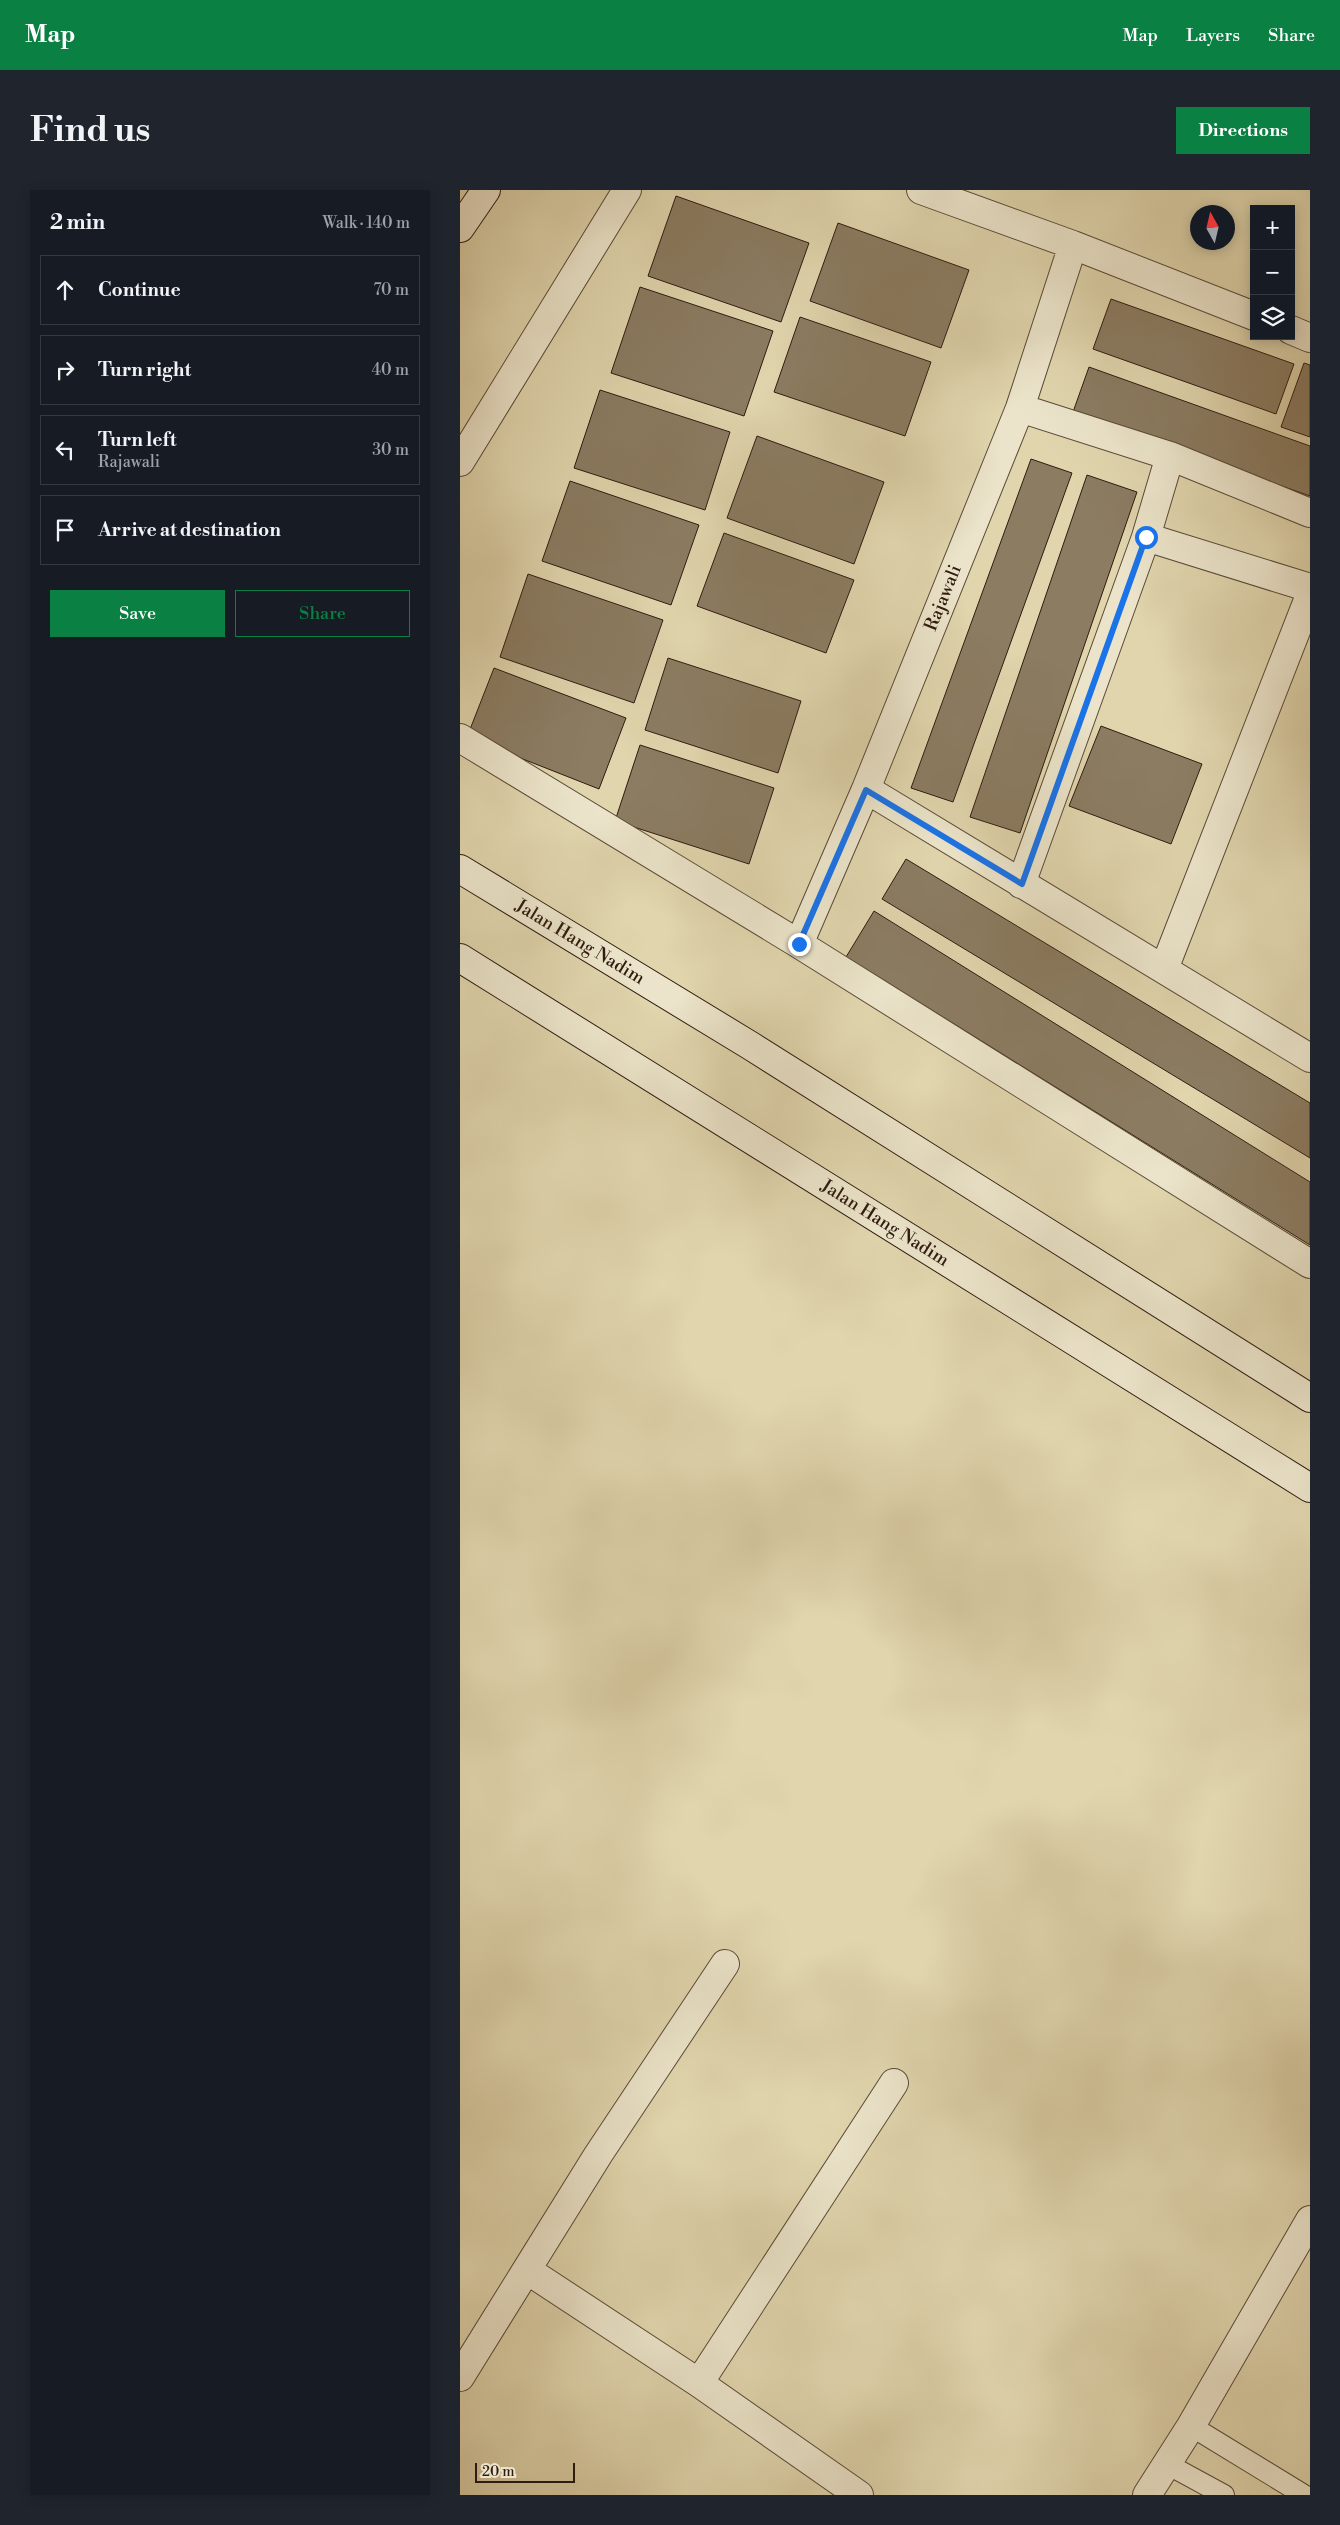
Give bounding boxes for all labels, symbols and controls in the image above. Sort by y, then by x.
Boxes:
text: Map [25,20,75,50]
text: Map [1123,24,1158,47]
text: Layers [1186,24,1240,47]
text: Share [1268,24,1315,47]
button: Directions [1176,107,1310,154]
text: Find us [30,109,150,152]
north arrow [1190,205,1235,250]
map controls [1250,205,1295,340]
button: + [1250,205,1295,250]
text: 2 min [50,210,105,236]
text: Walk · 140 m [322,213,410,233]
button: − [1250,250,1295,295]
icon: ahead [51,276,79,304]
text: Continue [98,278,181,302]
text: 70 m [373,280,409,300]
button: layers [1250,295,1295,340]
icon: right [51,356,79,384]
text: Turn right [98,358,191,382]
text: 40 m [372,360,409,380]
text: Turn left [98,428,177,452]
icon: left [51,436,79,464]
text: 30 m [372,440,409,460]
text: Rajawali [98,452,160,472]
icon: arrive [51,516,79,544]
text: Arrive at destination [98,518,281,542]
route start [1135,526,1158,549]
street label: Rajawali [919,561,967,635]
button: Save [50,590,225,637]
button: Share [235,590,410,637]
street label: Jalan Hang Nadim [510,894,649,990]
route end [788,933,811,956]
street label: Jalan Hang Nadim [816,1174,954,1272]
scale bar [475,2460,575,2483]
text: 20 m [482,2463,514,2481]

